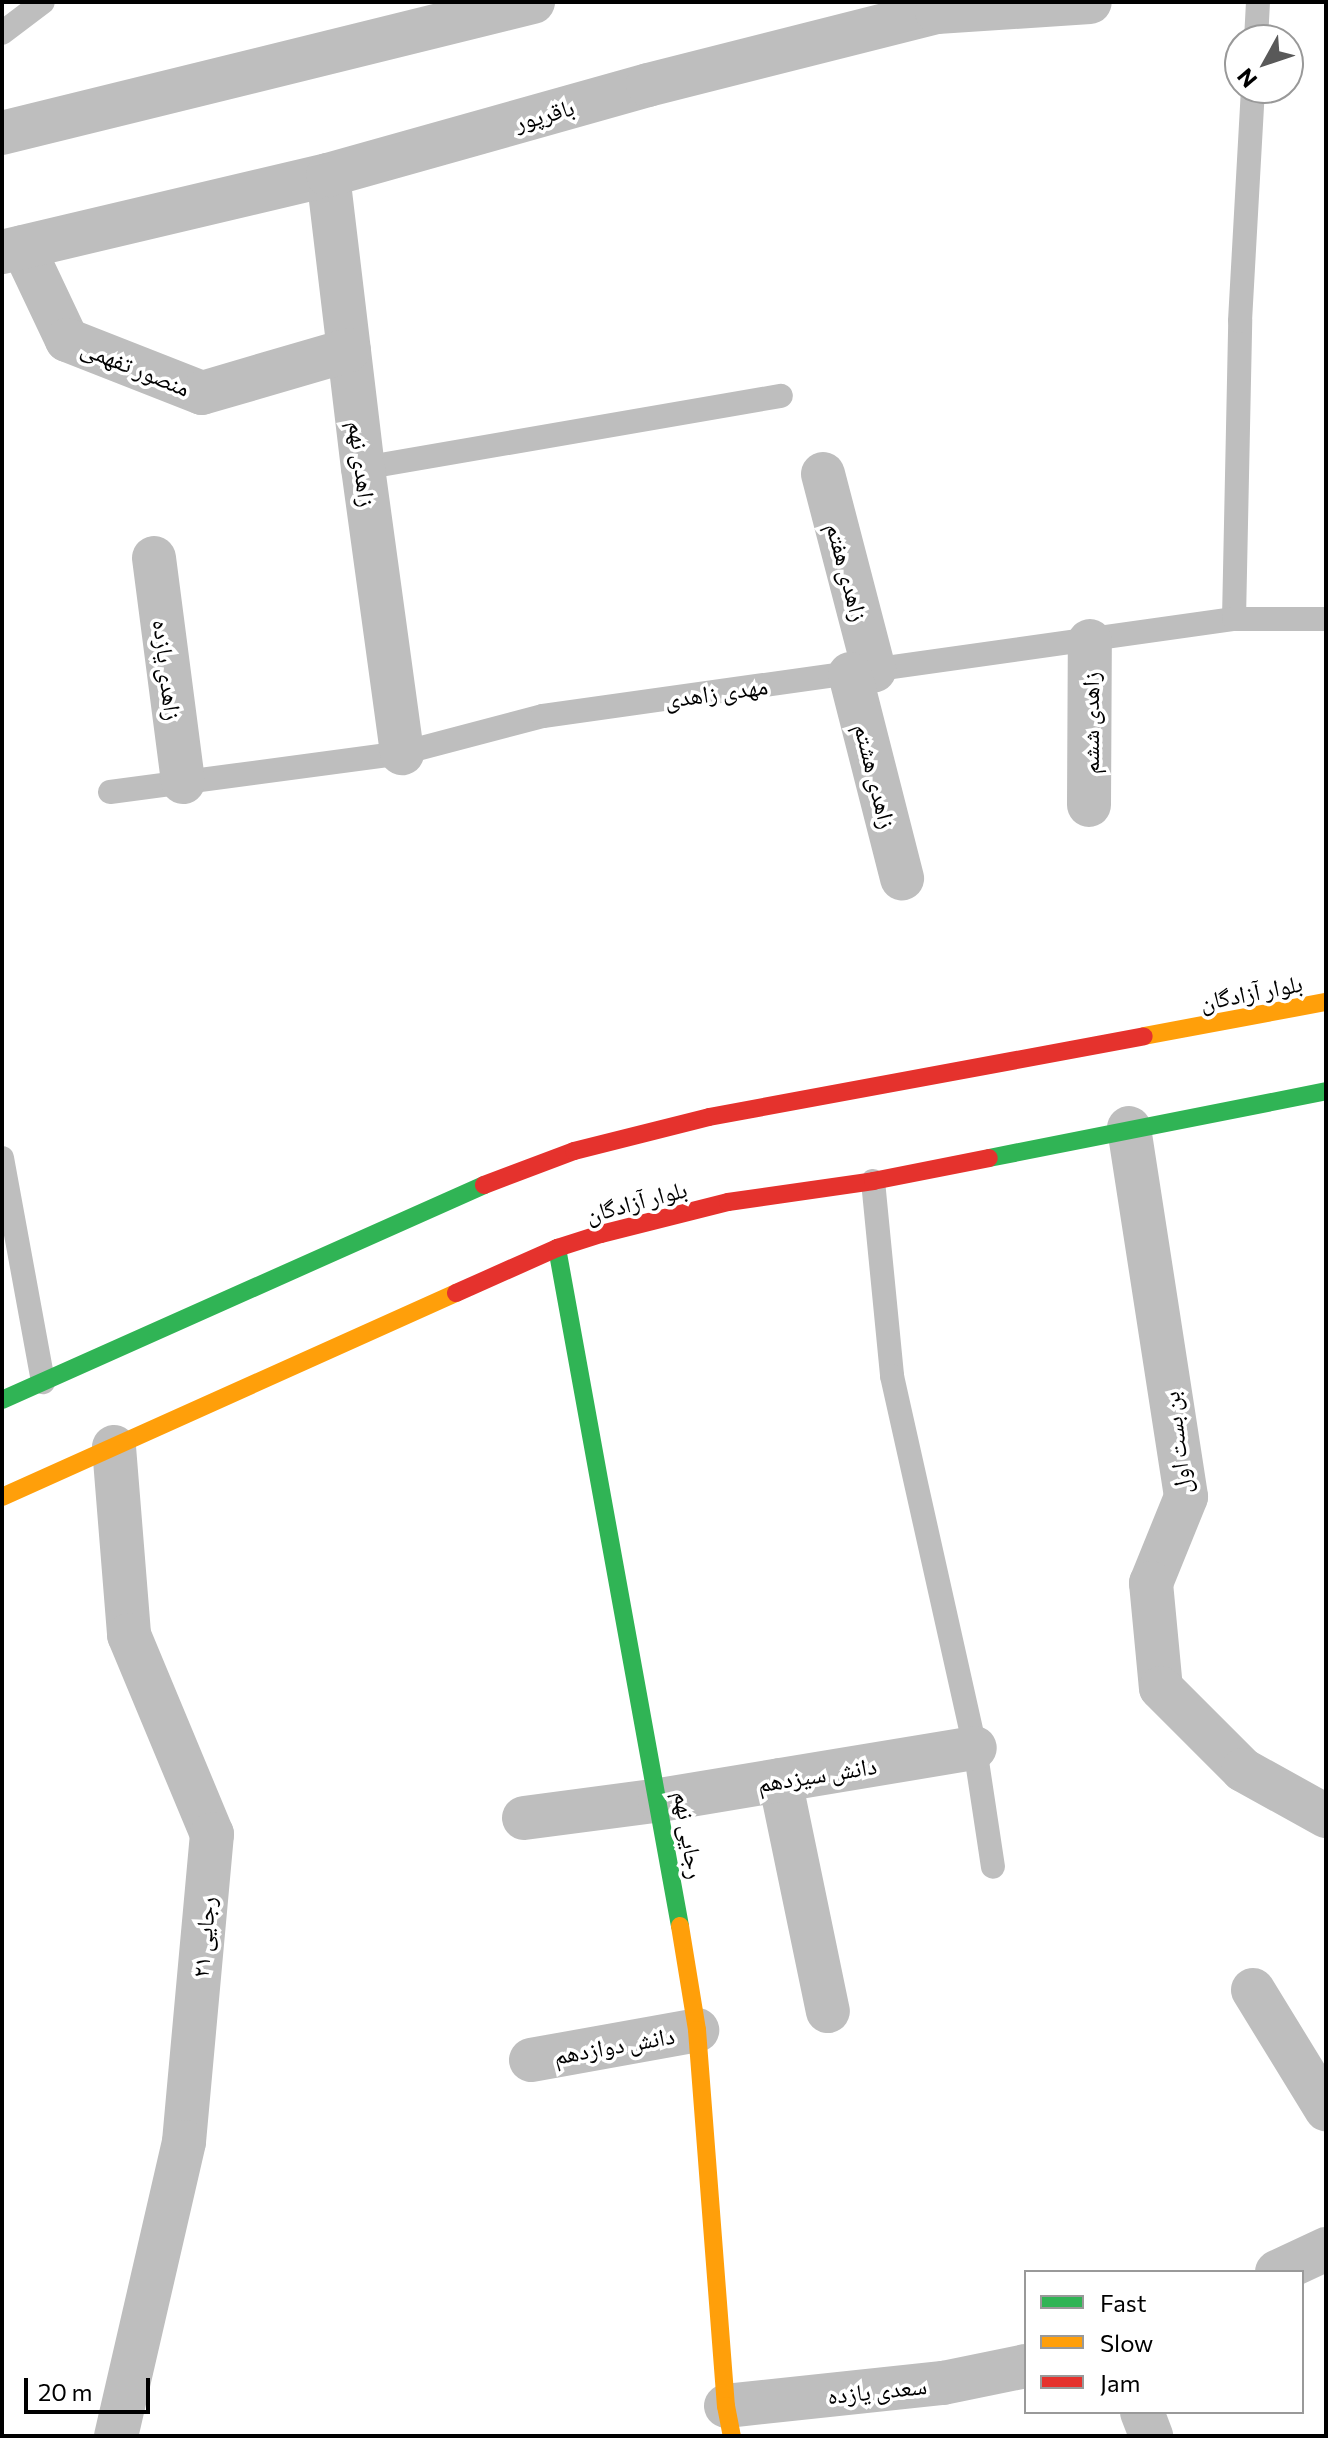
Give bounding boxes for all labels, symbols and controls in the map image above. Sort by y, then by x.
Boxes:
north arrow [1224,24,1304,104]
text: N [1231,63,1262,93]
street label: باقرپور [511,92,577,136]
street label: منصور تفهمی [77,332,195,402]
street label: زاهدی نهم [343,419,383,509]
street label: زاهدی هفتم [821,520,875,624]
street label: زاهدی یازده [148,618,188,722]
street label: مهدی زاهدی [662,670,770,714]
street label: زاهدی ششم [1076,672,1104,774]
street label: زاهدی هشتم [849,720,903,832]
street label: بلوار آزادگان [1197,968,1305,1016]
street label: بلوار آزادگان [582,1174,690,1228]
street label: بن بست اول [1155,1390,1197,1496]
street label: دانش سیزدهم [755,1750,879,1798]
street label: رجایی نهم [669,1789,711,1881]
street label: رجایی ۲۱ [185,1895,221,1979]
street label: دانش دوازدهم [551,2020,677,2070]
legend [1024,2270,1304,2414]
text: Fast [1100,2288,1147,2317]
text: Slow [1100,2328,1153,2357]
scale bar [28,2362,154,2412]
text: Jam [1100,2368,1140,2397]
street label: سعدی یازده [826,2370,928,2410]
text: 20 m [38,2377,92,2406]

